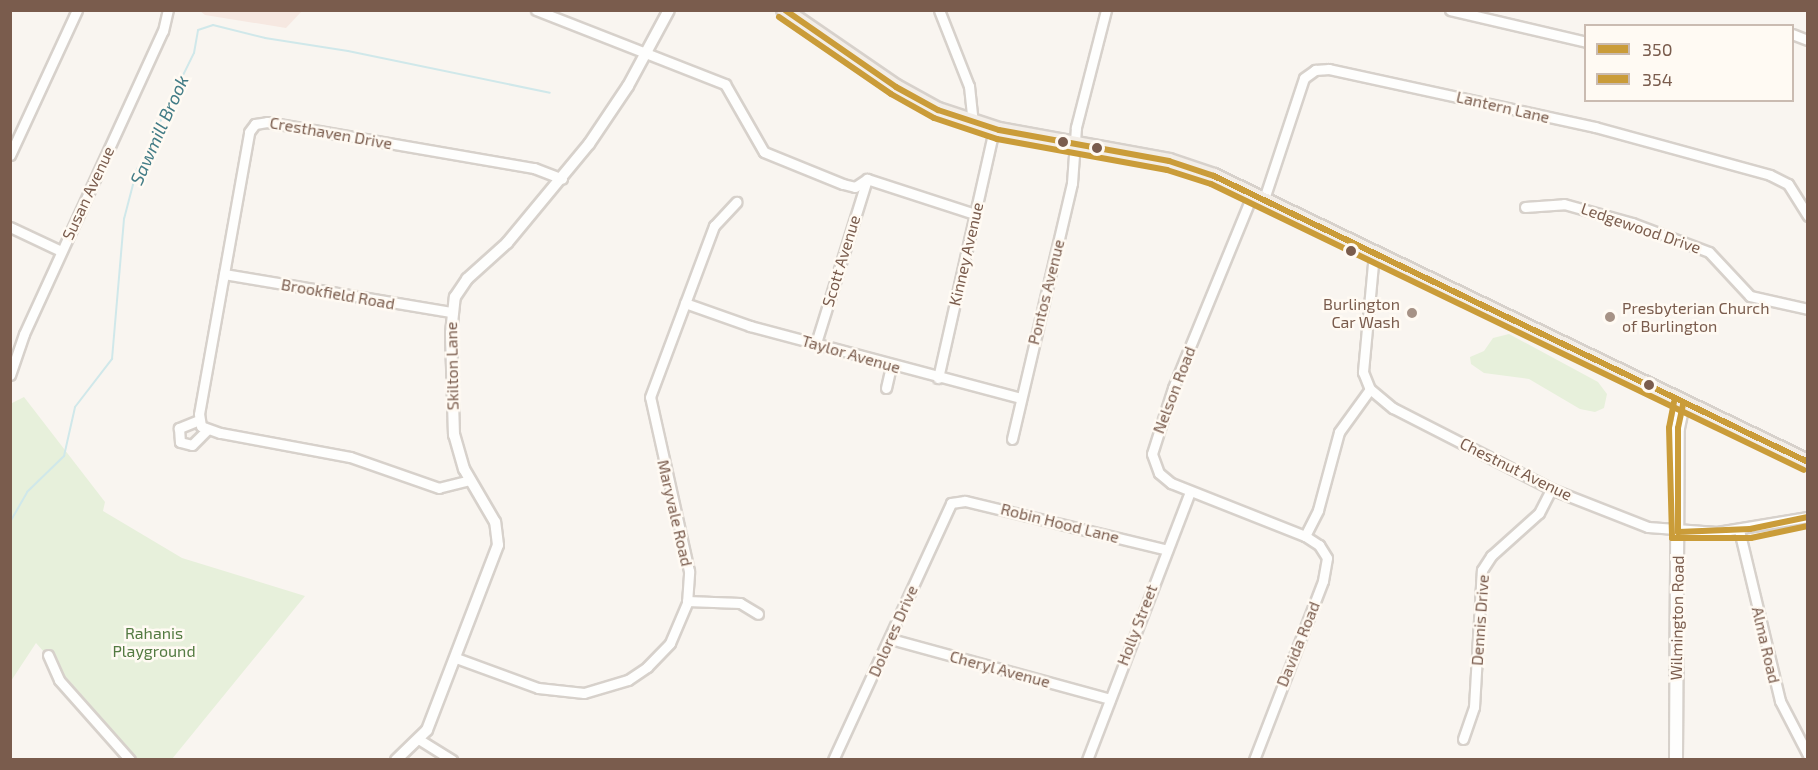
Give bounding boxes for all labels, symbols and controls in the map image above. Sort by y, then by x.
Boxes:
legend [1584,24,1794,102]
text: 350 [1642,38,1673,60]
text: 354 [1642,68,1673,90]
water label: Sawmill Brook [125,72,193,188]
street label: Lantern Lane [1454,87,1552,127]
street label: Cresthaven Drive [268,113,394,153]
unlabelled marker [1057,136,1069,148]
unlabelled marker [1091,142,1103,154]
street label: Susan Avenue [58,143,118,243]
street label: Ledgewood Drive [1579,199,1703,257]
street label: Kinney Avenue [945,200,987,308]
street label: Scott Avenue [818,213,864,309]
street label: Pontos Avenue [1024,237,1068,347]
unlabelled marker [1345,245,1357,257]
street label: Brookfield Road [280,275,396,313]
place label: Burlington Car Wash [1323,294,1400,332]
place label: Presbyterian Church of Burlington [1622,298,1769,336]
marker: Burlington Car Wash [1405,306,1419,320]
marker: Presbyterian Church of Burlington [1603,310,1617,324]
street label: Skilton Lane [442,322,462,410]
street label: Taylor Avenue [799,331,903,377]
street label: Nelson Road [1149,344,1199,436]
unlabelled marker [1643,379,1655,391]
street label: Chestnut Avenue [1457,433,1575,505]
street label: Maryvale Road [653,458,697,568]
street label: Robin Hood Lane [999,499,1121,547]
street label: Wilmington Road [1666,555,1688,681]
street label: Dennis Drive [1467,574,1493,666]
street label: Dolores Drive [864,582,922,680]
street label: Holly Street [1113,582,1161,668]
street label: Davida Road [1272,599,1324,689]
street label: Alma Road [1748,605,1784,685]
park label: Rahanis Playground [112,623,196,661]
street label: Cheryl Avenue [947,646,1053,692]

